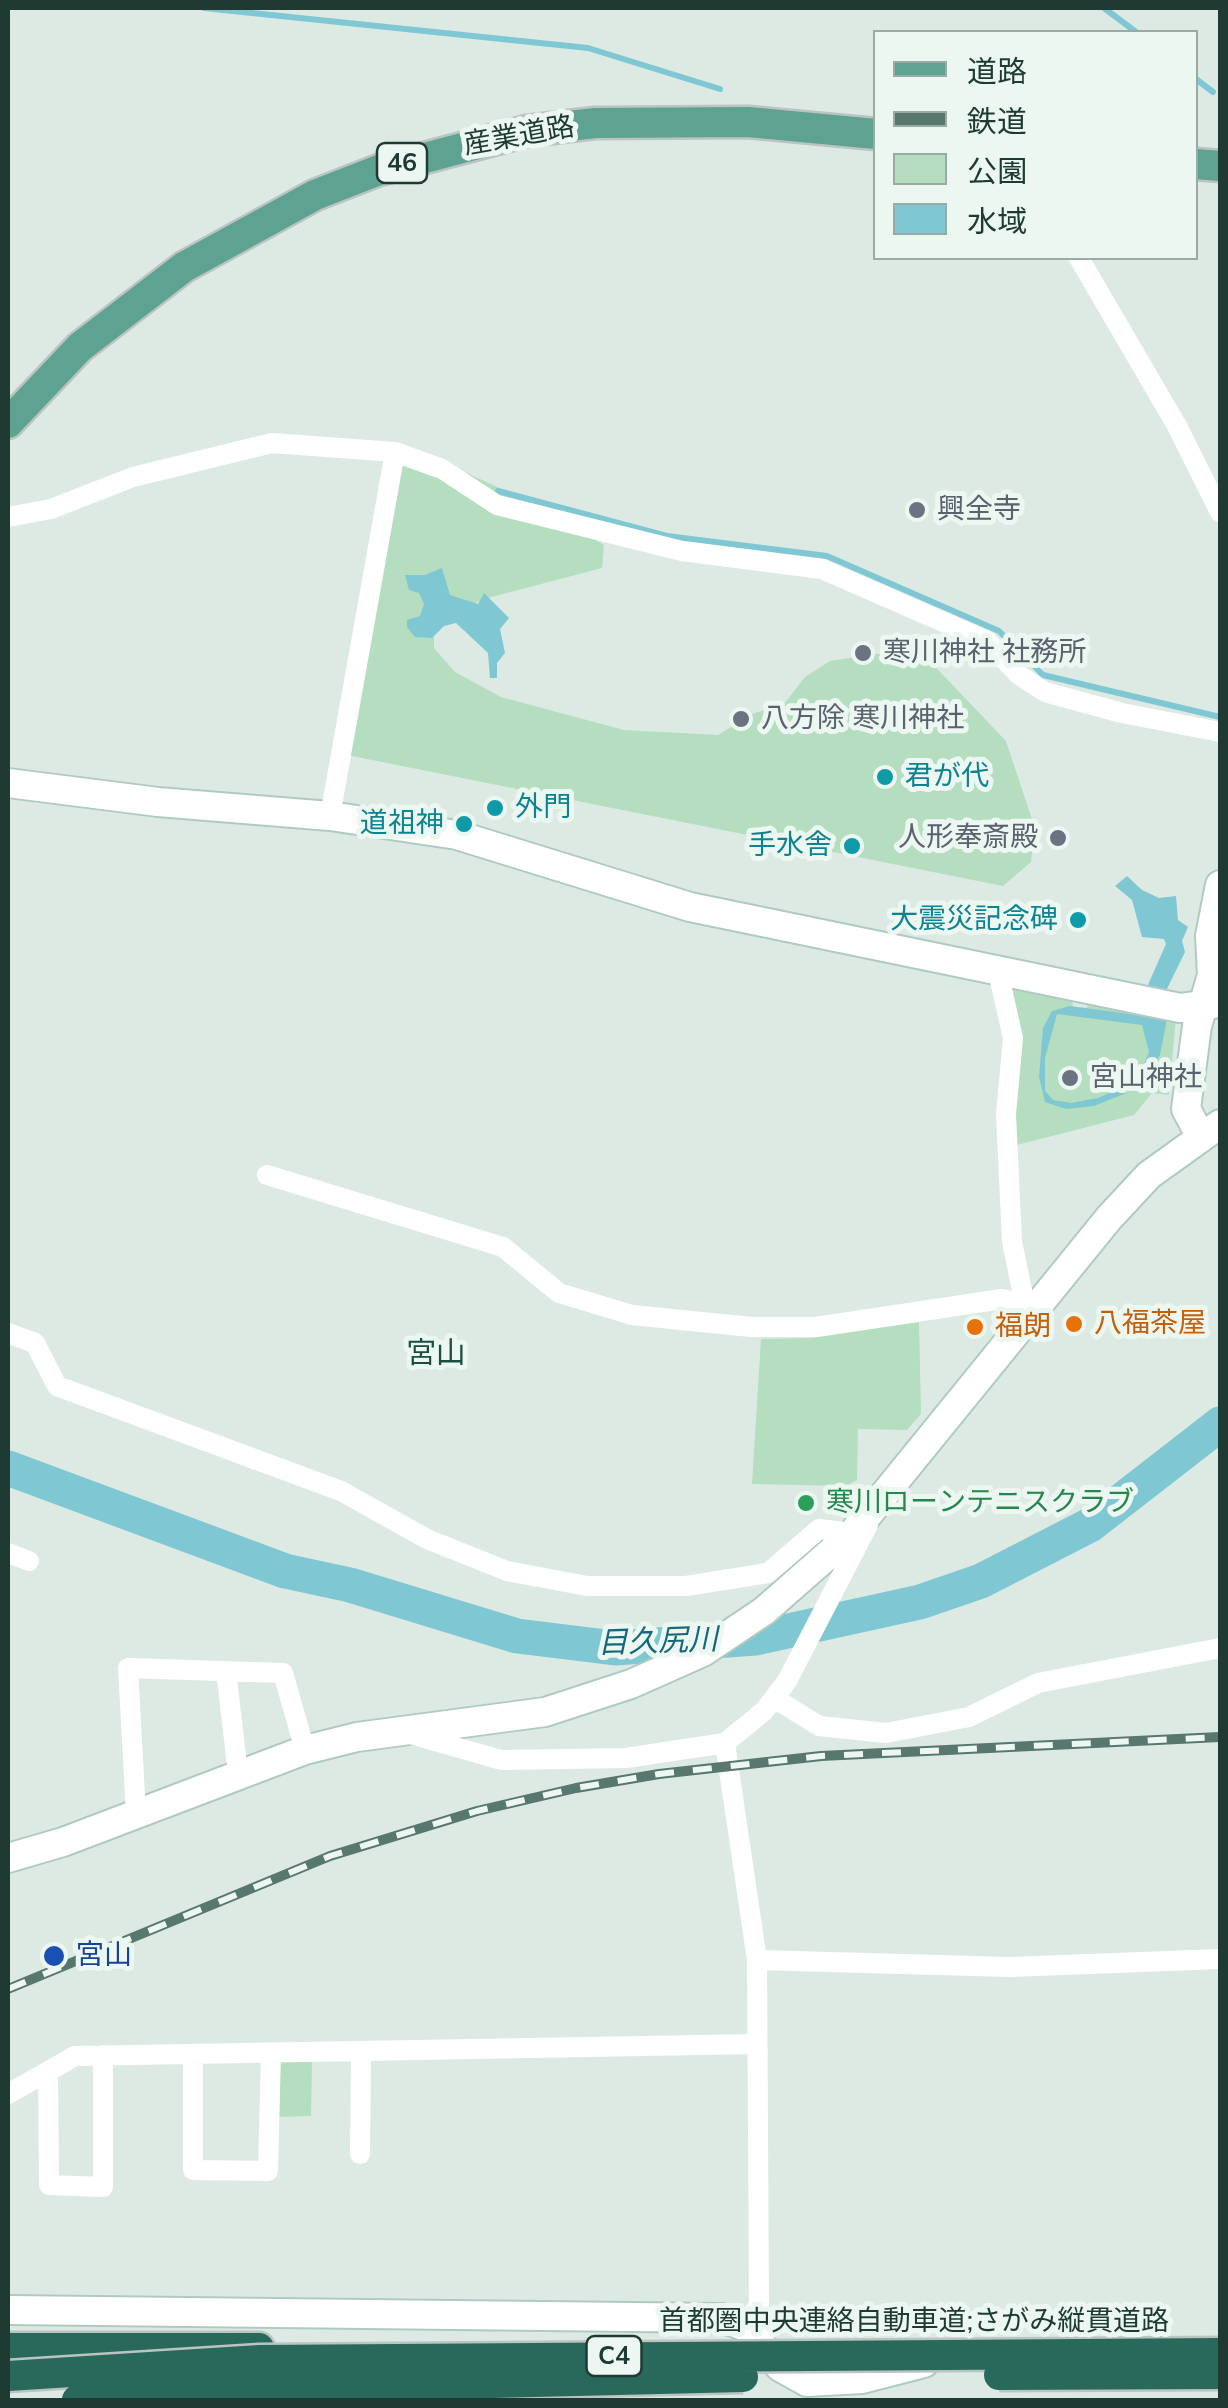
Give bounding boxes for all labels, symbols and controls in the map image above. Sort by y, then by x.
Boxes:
legend [873,30,1198,260]
text: 道路 [967,52,1027,90]
text: 鉄道 [967,102,1027,140]
street label: 産業道路 [461,110,577,162]
road number: 46 [377,143,427,183]
text: 公園 [967,152,1027,190]
text: 水域 [967,202,1027,240]
place label: 興全寺 [937,493,1021,527]
marker: 興全寺 [906,499,928,521]
place label: 寒川神社 社務所 [883,636,1086,670]
marker: 寒川神社 社務所 [852,642,874,664]
place label: 八方除 寒川神社 [761,702,964,736]
marker: 八方除 寒川神社 [730,708,752,730]
place label: 君が代 [905,760,989,794]
marker: 君が代 [874,766,896,788]
place label: 外門 [515,791,571,825]
marker: 外門 [484,797,506,819]
place label: 道祖神 [360,807,444,841]
marker: 道祖神 [453,813,475,835]
place label: 人形奉斎殿 [898,821,1038,855]
marker: 人形奉斎殿 [1047,827,1069,849]
place label: 手水舎 [748,829,832,863]
marker: 手水舎 [841,835,863,857]
place label: 大震災記念碑 [890,903,1058,937]
marker: 大震災記念碑 [1067,909,1089,931]
place label: 宮山神社 [1090,1061,1202,1095]
marker: 宮山神社 [1059,1067,1081,1089]
place label: 八福茶屋 [1094,1307,1206,1341]
place label: 福朗 [995,1310,1051,1344]
marker: 八福茶屋 [1063,1313,1085,1335]
marker: 福朗 [964,1316,986,1338]
district label: 宮山 [406,1336,466,1372]
place label: 寒川ローンテニスクラブ [826,1486,1134,1520]
marker: 寒川ローンテニスクラブ [795,1492,817,1514]
water label: 目久尻川 [597,1622,719,1662]
place label: 宮山 [76,1939,132,1973]
marker: 宮山 [41,1943,67,1969]
street label: 首都圏中央連絡自動車道;さがみ縦貫道路 [659,2305,1169,2339]
road number: C4 [586,2336,642,2376]

